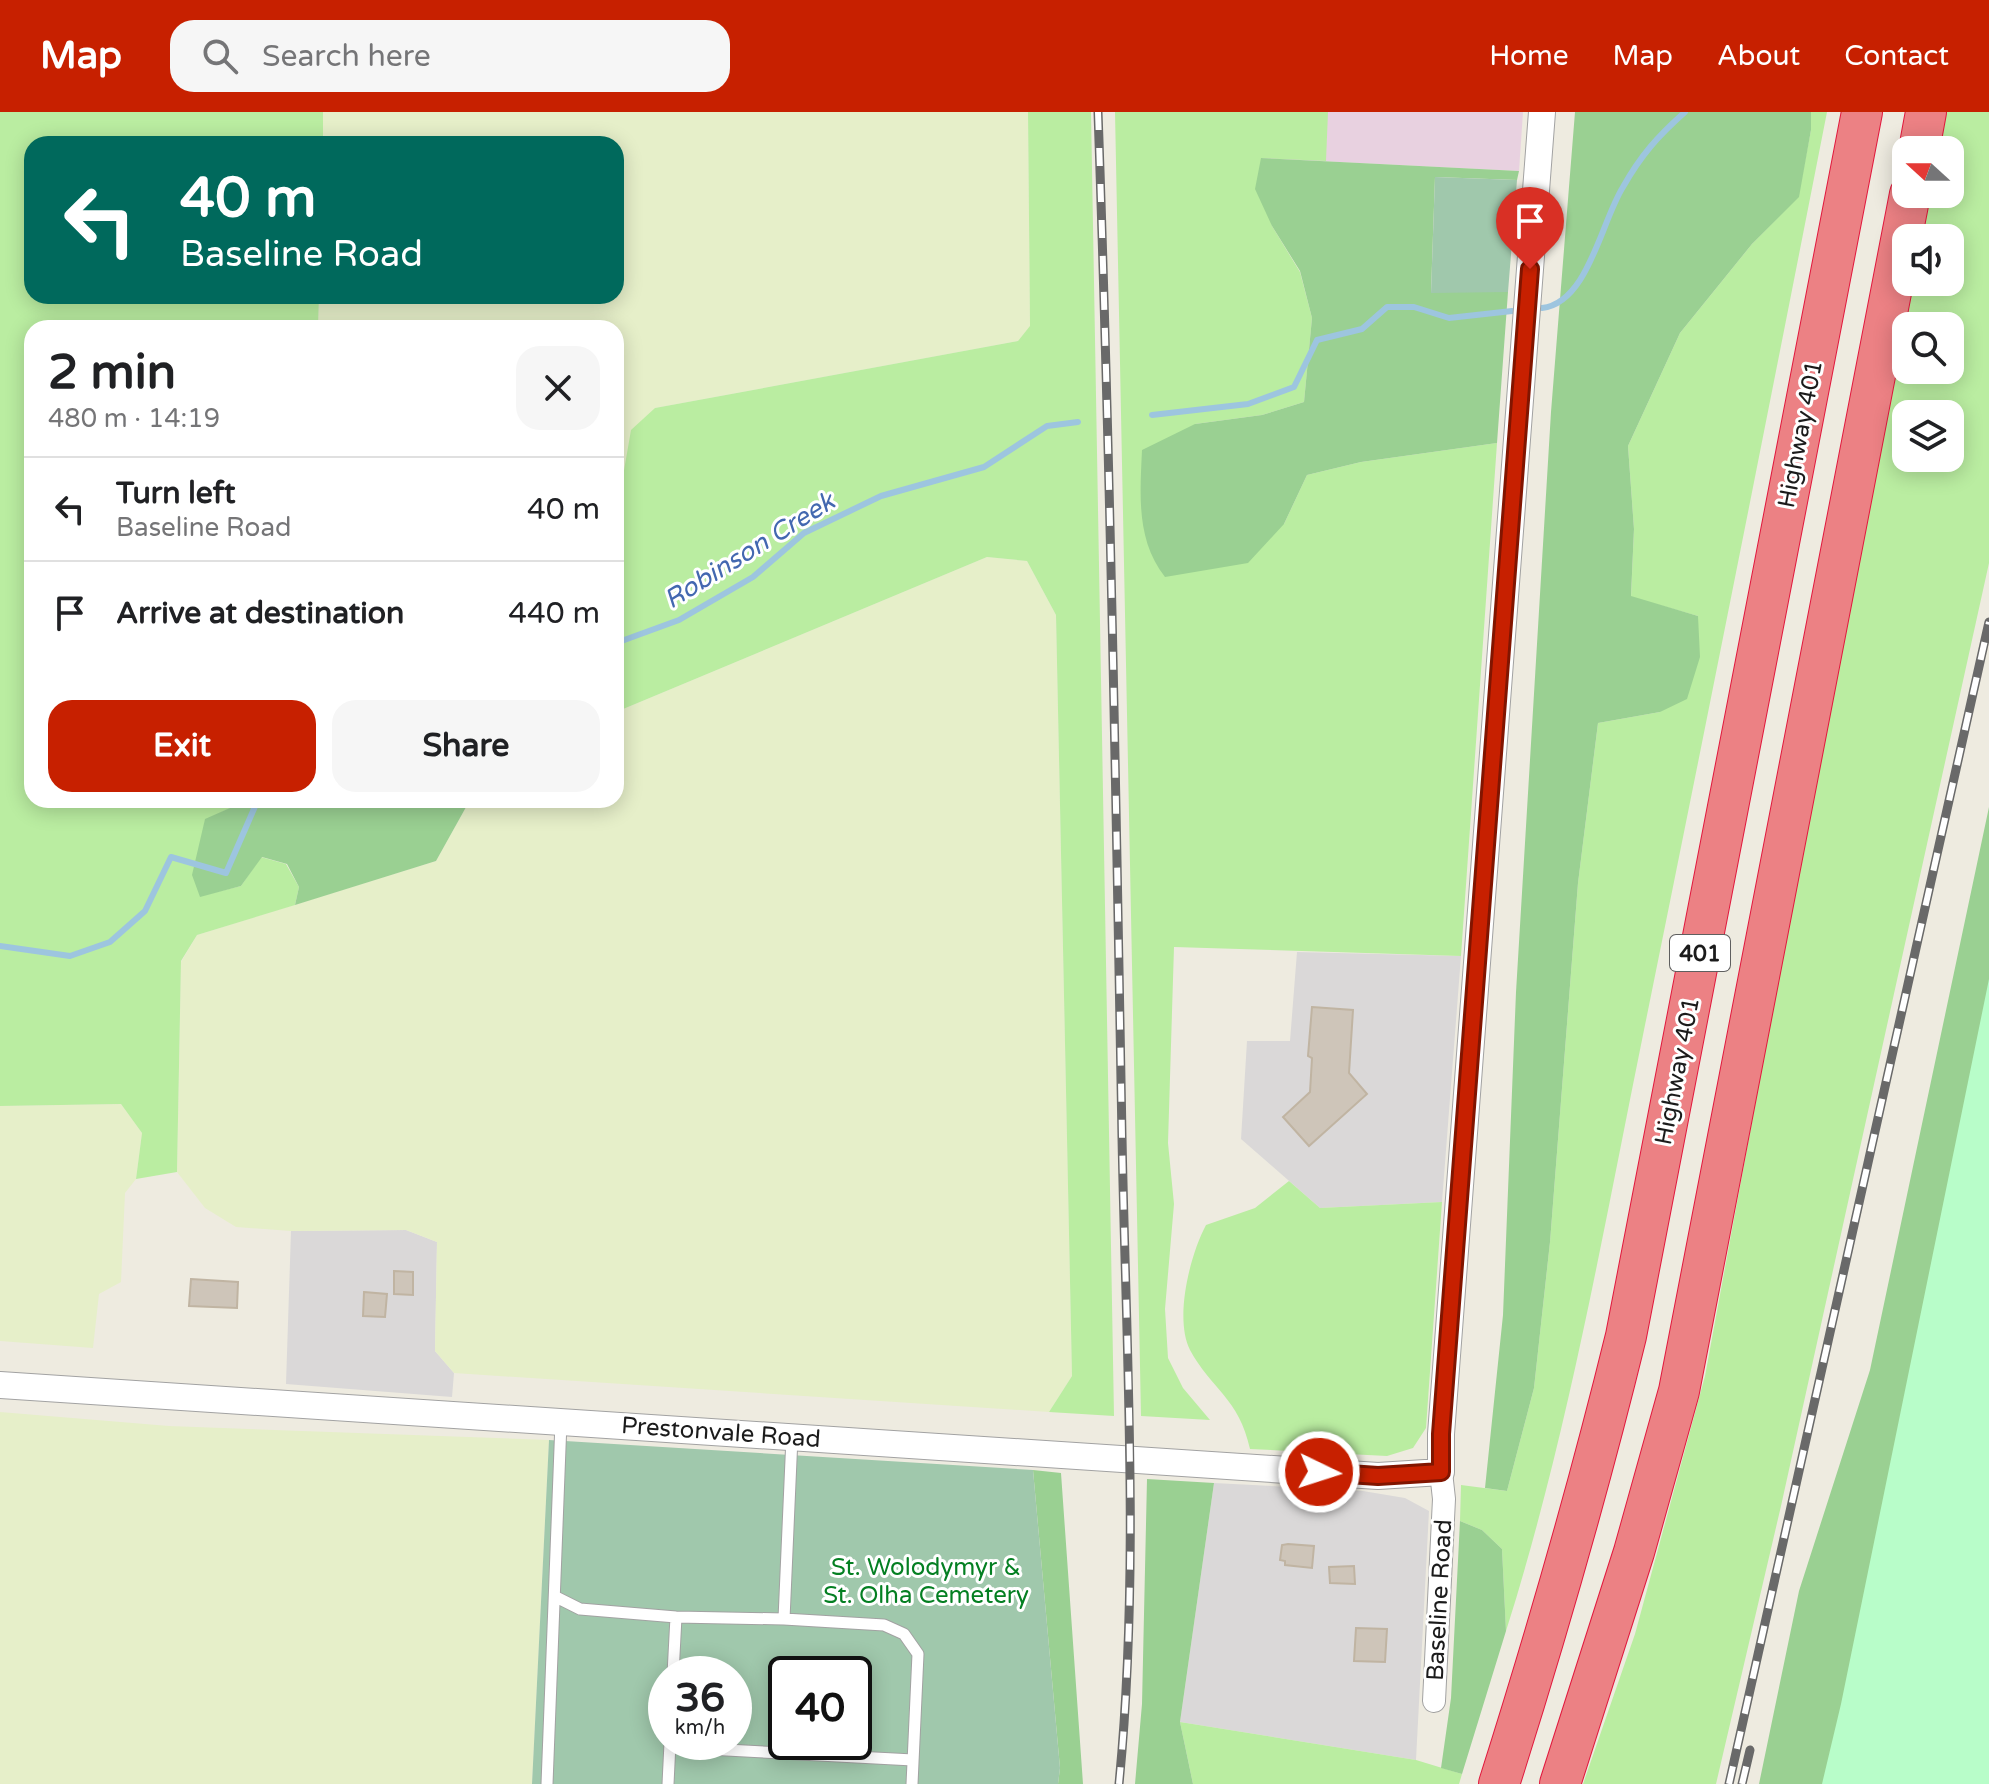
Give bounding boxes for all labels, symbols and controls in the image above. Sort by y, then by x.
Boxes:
search box [170,20,730,92]
text: Map [40,33,122,79]
icon: search [198,34,242,78]
text: Search here [262,38,431,75]
text: Home [1489,39,1569,73]
text: Map [1613,39,1673,73]
text: About [1717,39,1800,73]
text: Contact [1844,39,1949,73]
north arrow [1892,136,1964,208]
map controls [1892,136,1964,472]
text: 40 m [180,165,316,232]
icon: left [48,168,152,272]
pin [1496,187,1564,269]
icon: arrive [1508,199,1552,243]
button: sound [1892,224,1964,296]
text: Baseline Road [180,233,423,276]
button: search [1892,312,1964,384]
text: 2 min [48,344,176,402]
button: close [516,346,600,430]
street label: Highway 401 [1772,358,1829,510]
button: layers [1892,400,1964,472]
text: 480 m · 14:19 [48,403,220,434]
text: Turn left [116,475,235,512]
water label: Robinson Creek [658,485,842,615]
icon: left [48,487,92,531]
text: 40 m [527,491,600,528]
text: Baseline Road [116,512,291,543]
icon: arrive [48,591,92,635]
text: Arrive at destination [116,595,404,632]
text: 440 m [508,595,600,632]
button: Exit [48,700,316,792]
button: Share [332,700,600,792]
road number: 401 [1670,935,1730,971]
street label: Highway 401 [1649,995,1706,1147]
street label: Prestonvale Road [620,1411,822,1454]
position arrow [1277,1430,1361,1514]
street label: Baseline Road [1421,1518,1458,1682]
park label: St. Wolodymyr & St. Olha Cemetery [823,1553,1029,1610]
speed limit sign: 40 [768,1656,872,1760]
text: 36 [675,1674,725,1722]
text: km/h [675,1716,725,1740]

